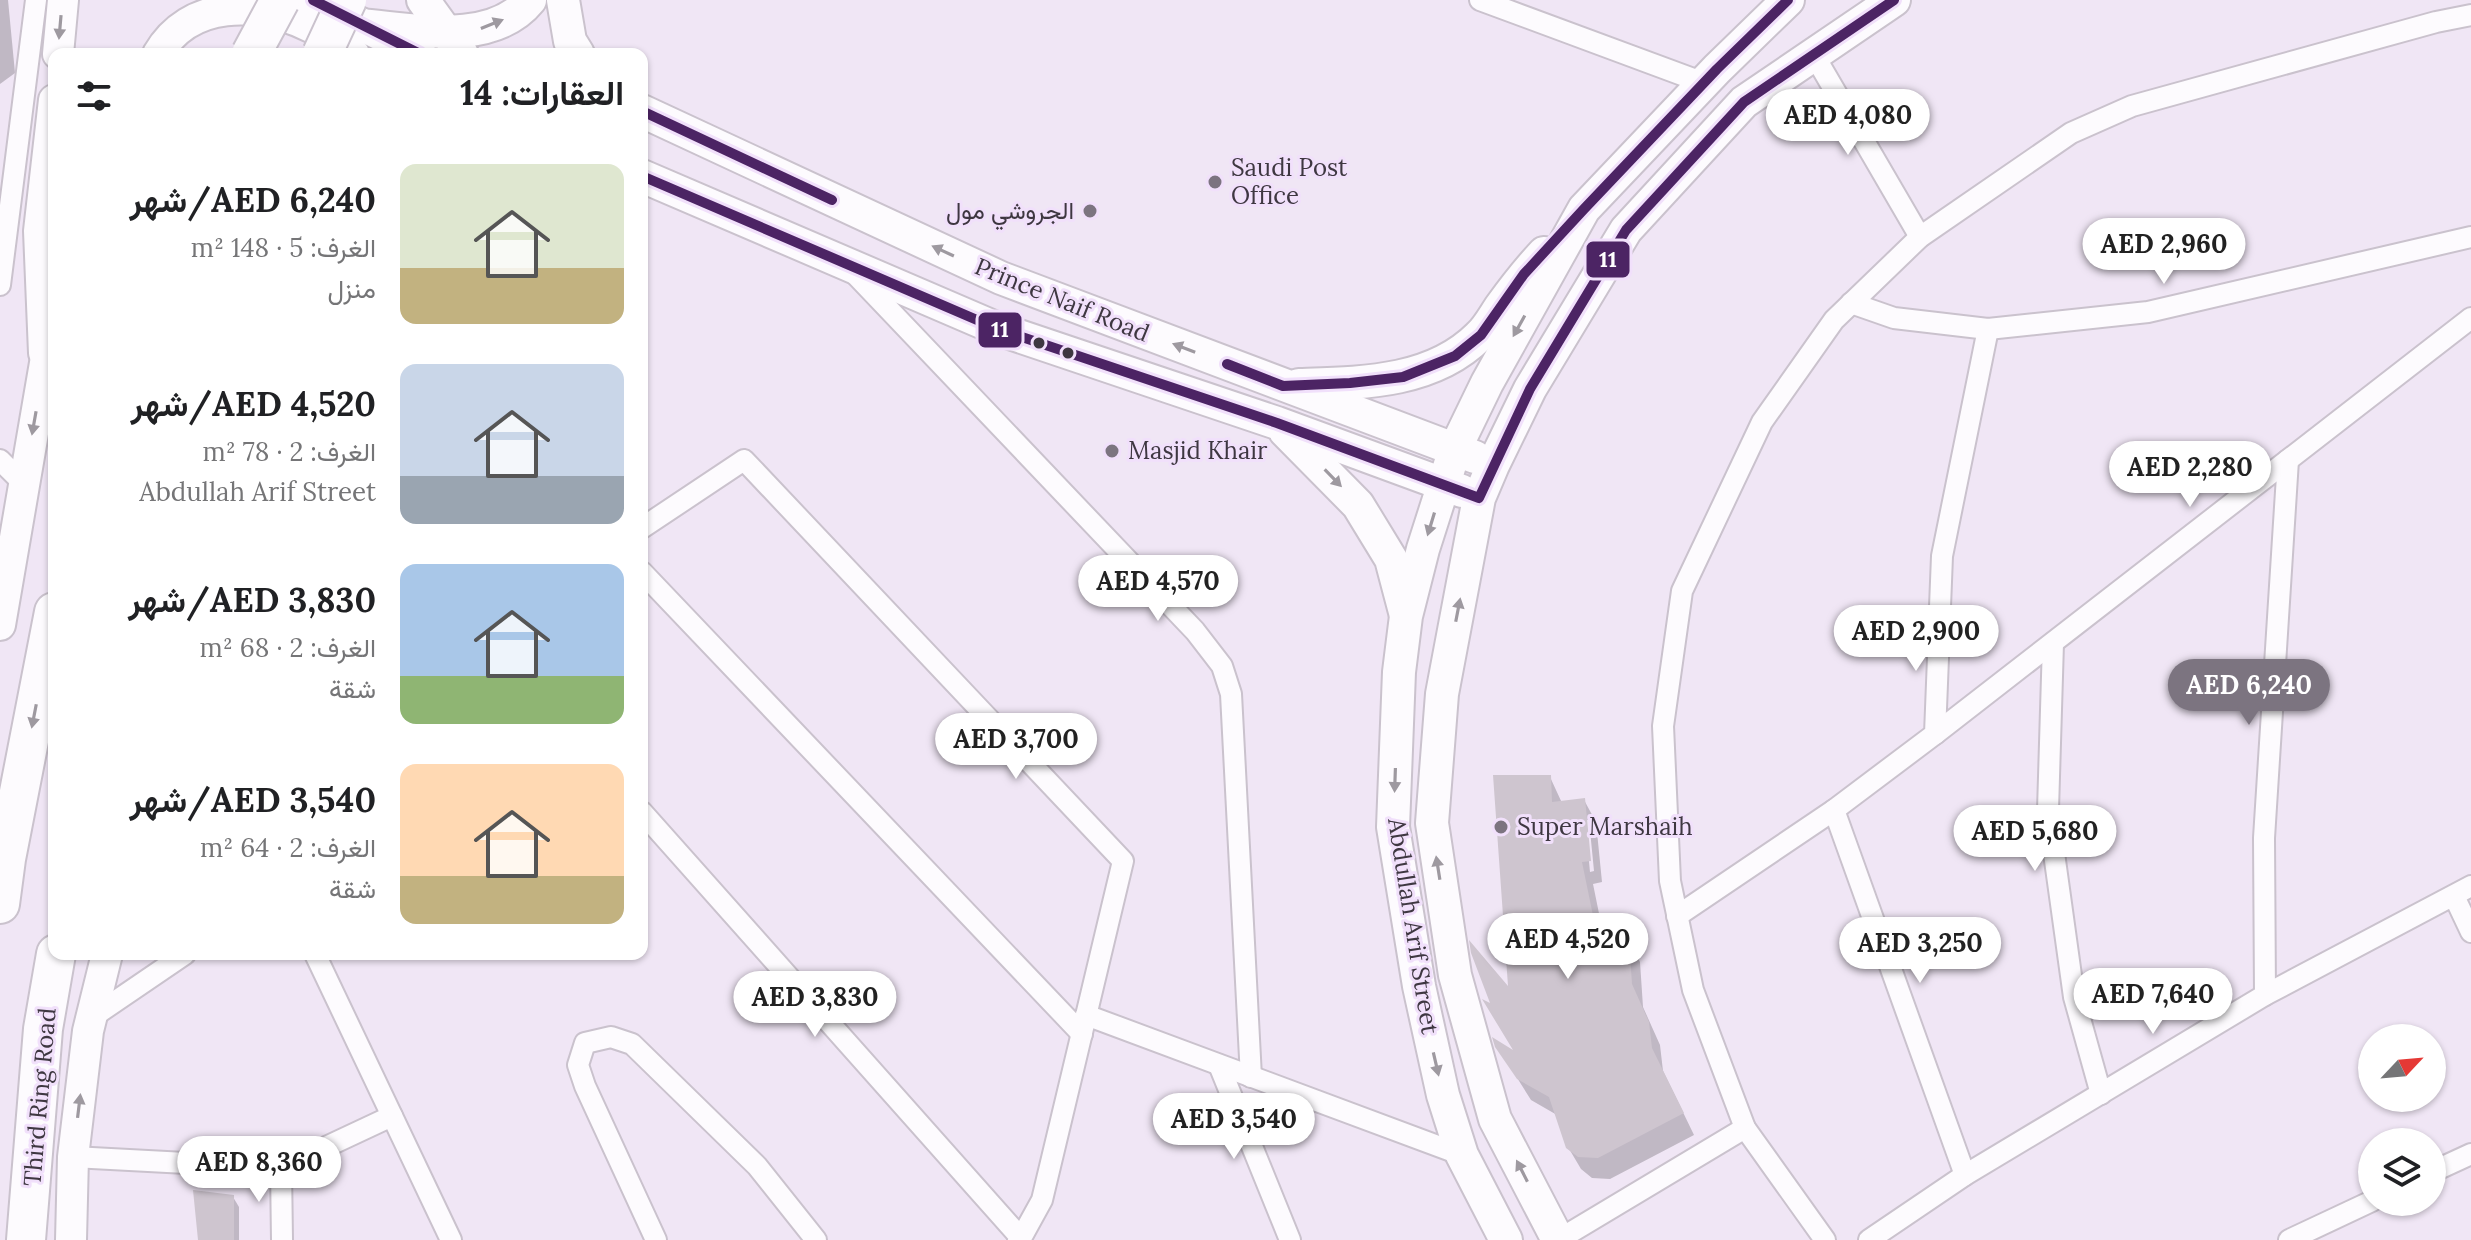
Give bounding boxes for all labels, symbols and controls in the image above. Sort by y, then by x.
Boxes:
one-way arrow [54,15,67,40]
one-way arrow [480,17,504,30]
text: العقارات: 14 [460,71,624,114]
icon: filters [72,74,116,118]
pin: AED 4,080 [1756,89,1940,157]
text: AED 4,080 [1784,98,1912,131]
place label: Saudi Post Office [1231,152,1348,211]
marker: Saudi Post Office [1206,173,1224,191]
text: AED 6,240/شهر [130,178,376,221]
place label: الجروشي مول [946,195,1074,230]
icon: home [464,196,560,292]
marker: الجروشي مول [1081,202,1099,220]
pin: AED 2,960 [2072,218,2256,286]
text: AED 2,960 [2101,227,2227,260]
text: الغرف: 5 · 148 m² [191,231,376,264]
line badge: 11 [1585,240,1631,279]
one-way arrow [931,245,955,258]
text: 11 [1599,245,1617,273]
street label: Prince Naif Road [970,250,1154,349]
text: منزل [327,272,376,305]
line badge: 11 [977,311,1023,349]
text: 11 [991,315,1009,343]
one-way arrow [1512,315,1526,338]
unlabelled marker [1031,335,1047,351]
one-way arrow [1172,341,1196,354]
unlabelled marker [1060,345,1076,361]
text: AED 4,520/شهر [131,382,376,425]
icon: home [464,396,560,492]
one-way arrow [27,411,39,436]
text: الغرف: 2 · 78 m² [203,435,376,468]
place label: Masjid Khair [1128,435,1268,466]
pin: AED 2,280 [2098,441,2282,509]
marker: Masjid Khair [1103,442,1121,460]
text: AED 2,280 [2127,450,2253,483]
one-way arrow [1323,468,1342,487]
text: Abdullah Arif Street [139,475,376,508]
one-way arrow [1425,512,1437,536]
pin: AED 4,570 [1066,555,1250,623]
text: AED 4,570 [1096,564,1220,597]
text: AED 3,830/شهر [128,578,376,621]
icon: home [464,596,560,692]
one-way arrow [1452,598,1465,623]
pin: AED 2,900 [1824,605,2008,673]
text: AED 2,900 [1852,614,1980,647]
text: الغرف: 2 · 68 m² [200,631,376,664]
pin: AED 6,240 [2157,659,2341,727]
text: AED 6,240 [2186,668,2312,701]
text: شقة [329,672,376,705]
one-way arrow [27,703,39,728]
pin: AED 3,700 [924,713,1108,781]
text: AED 3,700 [953,722,1079,755]
one-way arrow [1388,768,1401,793]
text: AED 3,540/شهر [130,778,376,821]
icon: home [464,796,560,892]
pin: AED 5,680 [1943,805,2127,873]
place label: Super Marshaih [1517,811,1693,842]
text: AED 5,680 [1971,814,2099,847]
street label: Abdullah Arif Street [1381,815,1446,1037]
marker: Super Marshaih [1492,818,1510,836]
text: الغرف: 2 · 64 m² [200,831,376,864]
one-way arrow [1432,855,1444,880]
text: شقة [329,872,376,905]
pin: AED 4,520 [1476,913,1660,981]
pin: AED 3,250 [1828,917,2012,985]
text: AED 4,520 [1505,922,1631,955]
text: AED 3,250 [1857,926,1983,959]
pin: AED 7,640 [2061,968,2245,1036]
pin: AED 3,830 [723,971,907,1039]
text: AED 7,640 [2092,977,2214,1010]
text: AED 3,830 [751,980,879,1013]
street label: Third Ring Road [16,1006,63,1187]
north arrow [2358,1024,2446,1112]
map controls [2358,1024,2446,1216]
one-way arrow [1430,1051,1443,1076]
one-way arrow [73,1093,86,1118]
pin: AED 3,540 [1142,1093,1326,1161]
text: AED 3,540 [1171,1102,1297,1135]
button: layers [2358,1128,2446,1216]
pin: AED 8,360 [167,1136,351,1204]
text: AED 8,360 [195,1145,323,1178]
one-way arrow [1515,1159,1528,1182]

